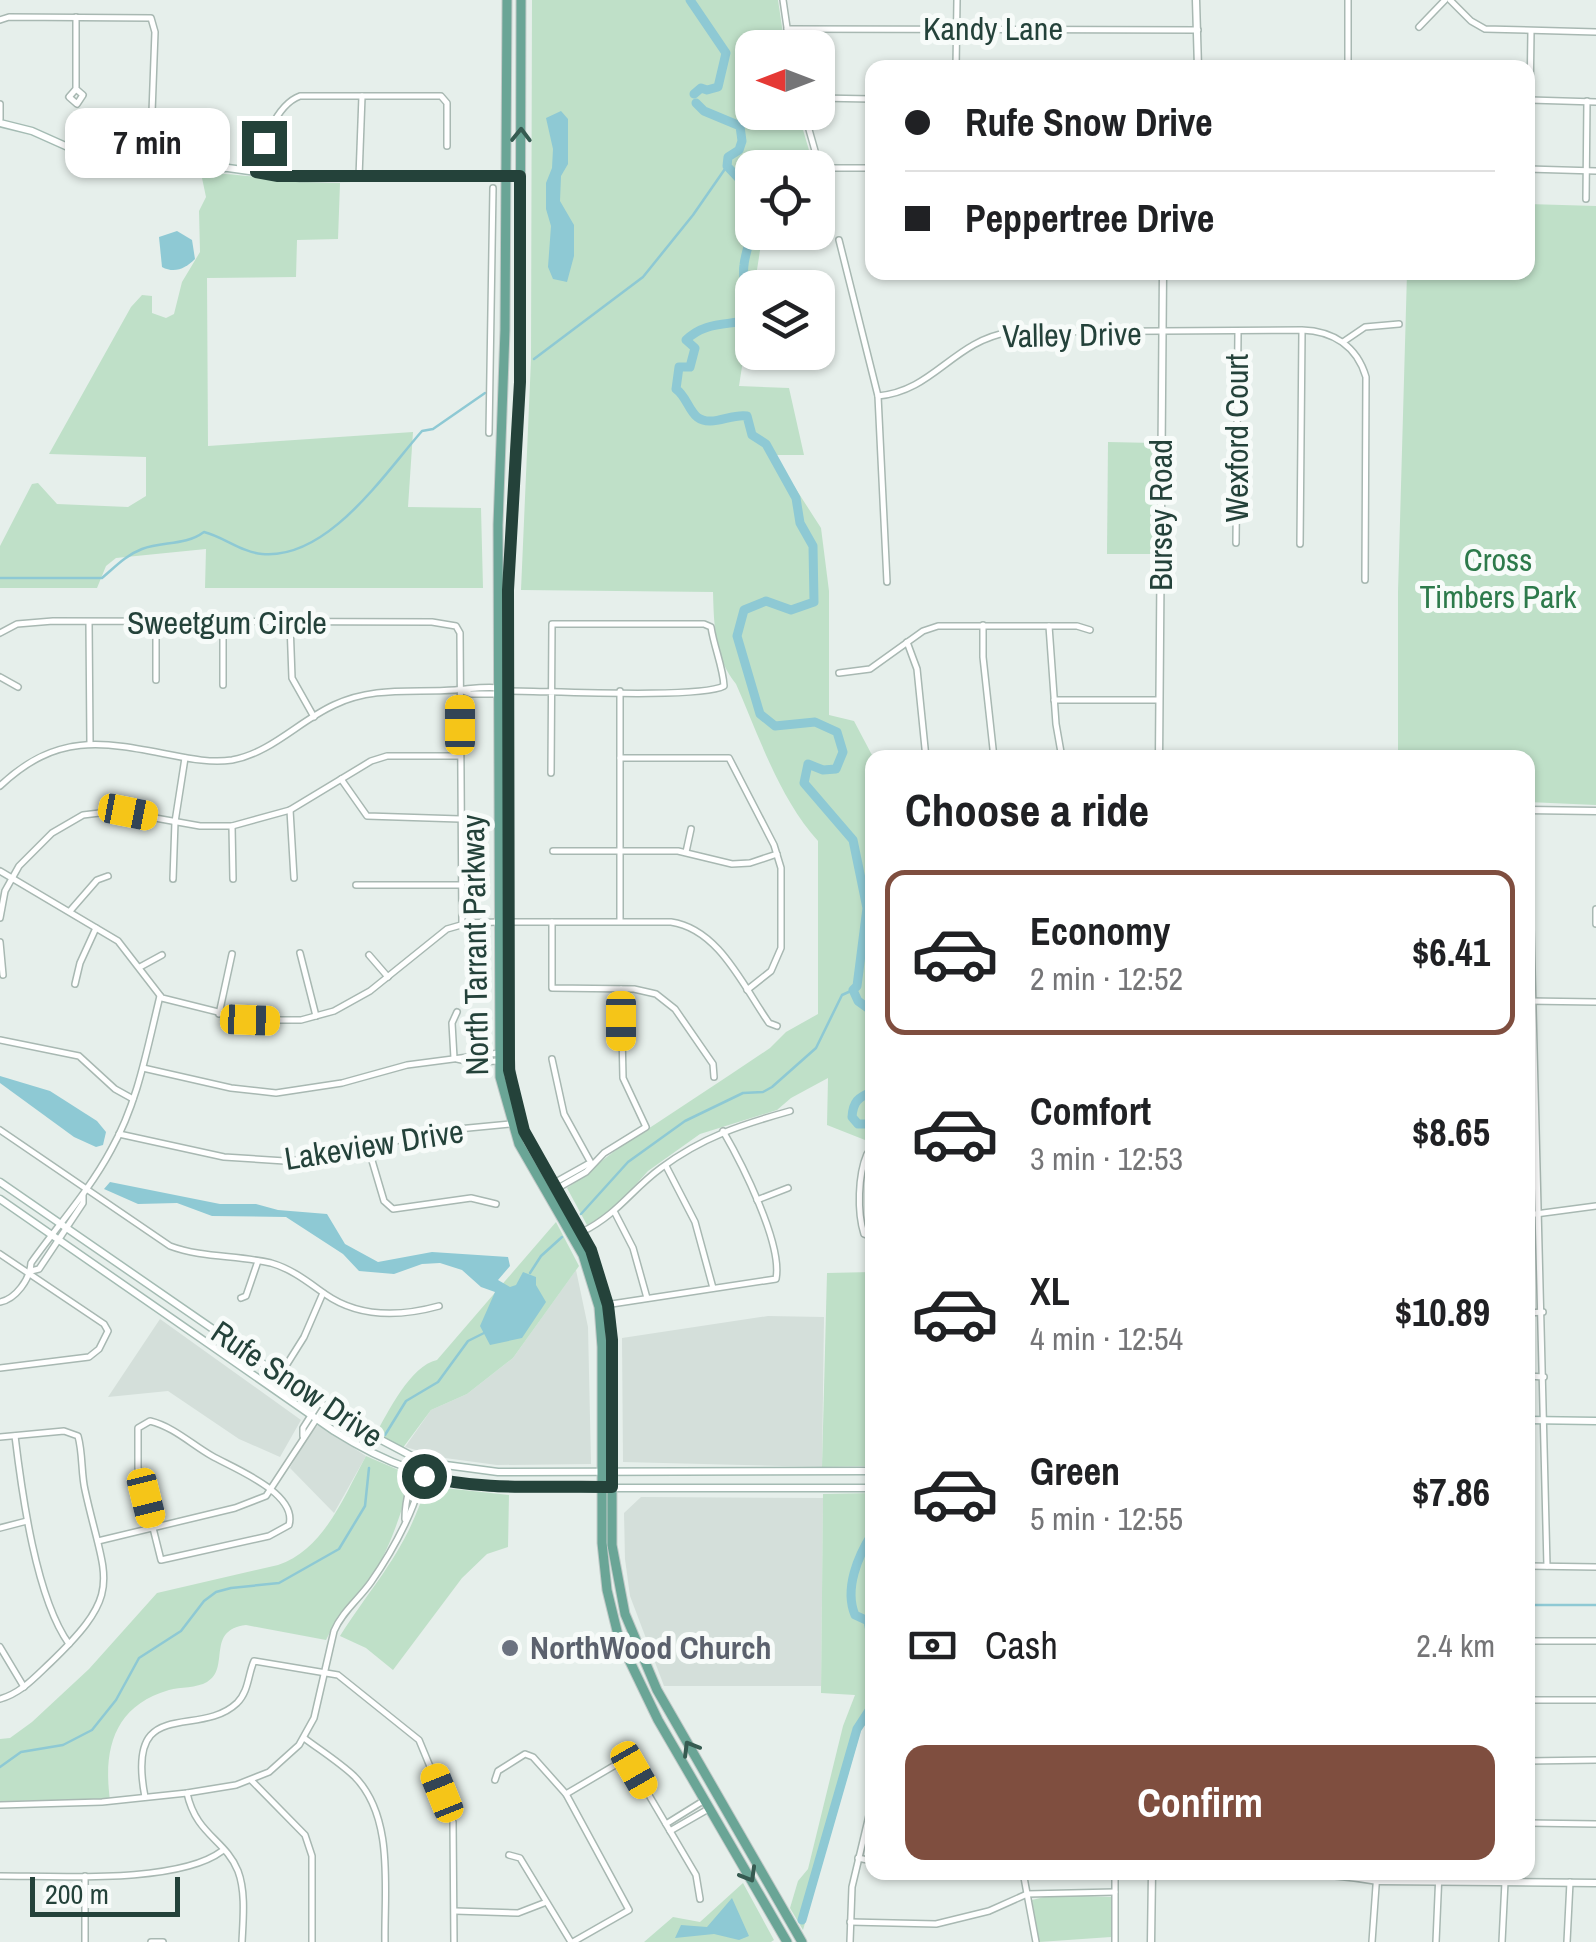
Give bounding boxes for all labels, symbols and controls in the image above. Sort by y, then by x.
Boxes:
street label: Kandy Lane [923,7,1063,50]
north arrow [735,30,835,130]
map controls [735,30,835,370]
text: Rufe Snow Drive [965,97,1213,148]
callout: 7 min [64,108,229,178]
text: 7 min [113,121,182,164]
route end [242,121,287,166]
one-way arrow [510,127,531,143]
button: locate [735,150,835,250]
text: Peppertree Drive [965,193,1214,244]
button: layers [735,270,835,370]
street label: Valley Drive [1002,312,1142,357]
street label: Wexford Court [1215,354,1258,522]
street label: Bursey Road [1139,439,1182,591]
park label: Cross Timbers Park [1420,538,1577,618]
street label: Sweetgum Circle [127,601,327,644]
car [445,695,475,755]
text: Choose a ride [905,779,1149,840]
car [96,792,160,832]
street label: North Tarrant Parkway [451,814,498,1076]
text: Economy [1030,906,1170,957]
icon: car [910,908,1000,998]
text: $6.41 [1412,927,1490,978]
text: 2 min · 12:52 [1030,957,1183,1000]
car [606,991,636,1051]
car [219,1004,281,1036]
text: Comfort [1030,1086,1151,1137]
icon: car [910,1088,1000,1178]
text: $8.65 [1412,1107,1490,1158]
street label: Lakeview Drive [281,1109,467,1180]
text: 3 min · 12:53 [1030,1137,1183,1180]
text: XL [1030,1266,1070,1317]
icon: car [910,1268,1000,1358]
text: $10.89 [1395,1287,1490,1338]
street label: Rufe Snow Drive [203,1310,392,1457]
text: 4 min · 12:54 [1030,1317,1183,1360]
text: Green [1030,1446,1120,1497]
icon: car [910,1448,1000,1538]
route start [402,1454,447,1499]
car [124,1465,168,1531]
text: $7.86 [1412,1467,1490,1518]
text: 5 min · 12:55 [1030,1497,1183,1540]
icon: cash [905,1618,960,1673]
text: Cash [985,1620,1058,1671]
text: 2.4 km [1416,1624,1495,1667]
place label: NorthWood Church [530,1626,772,1669]
marker: NorthWood Church [499,1637,521,1659]
car [606,1737,662,1803]
one-way arrow [683,1741,702,1759]
button: Confirm [905,1745,1495,1860]
car [417,1760,467,1826]
one-way arrow [736,1864,756,1882]
scale bar [30,1872,180,1916]
text: 200 m [45,1875,109,1913]

